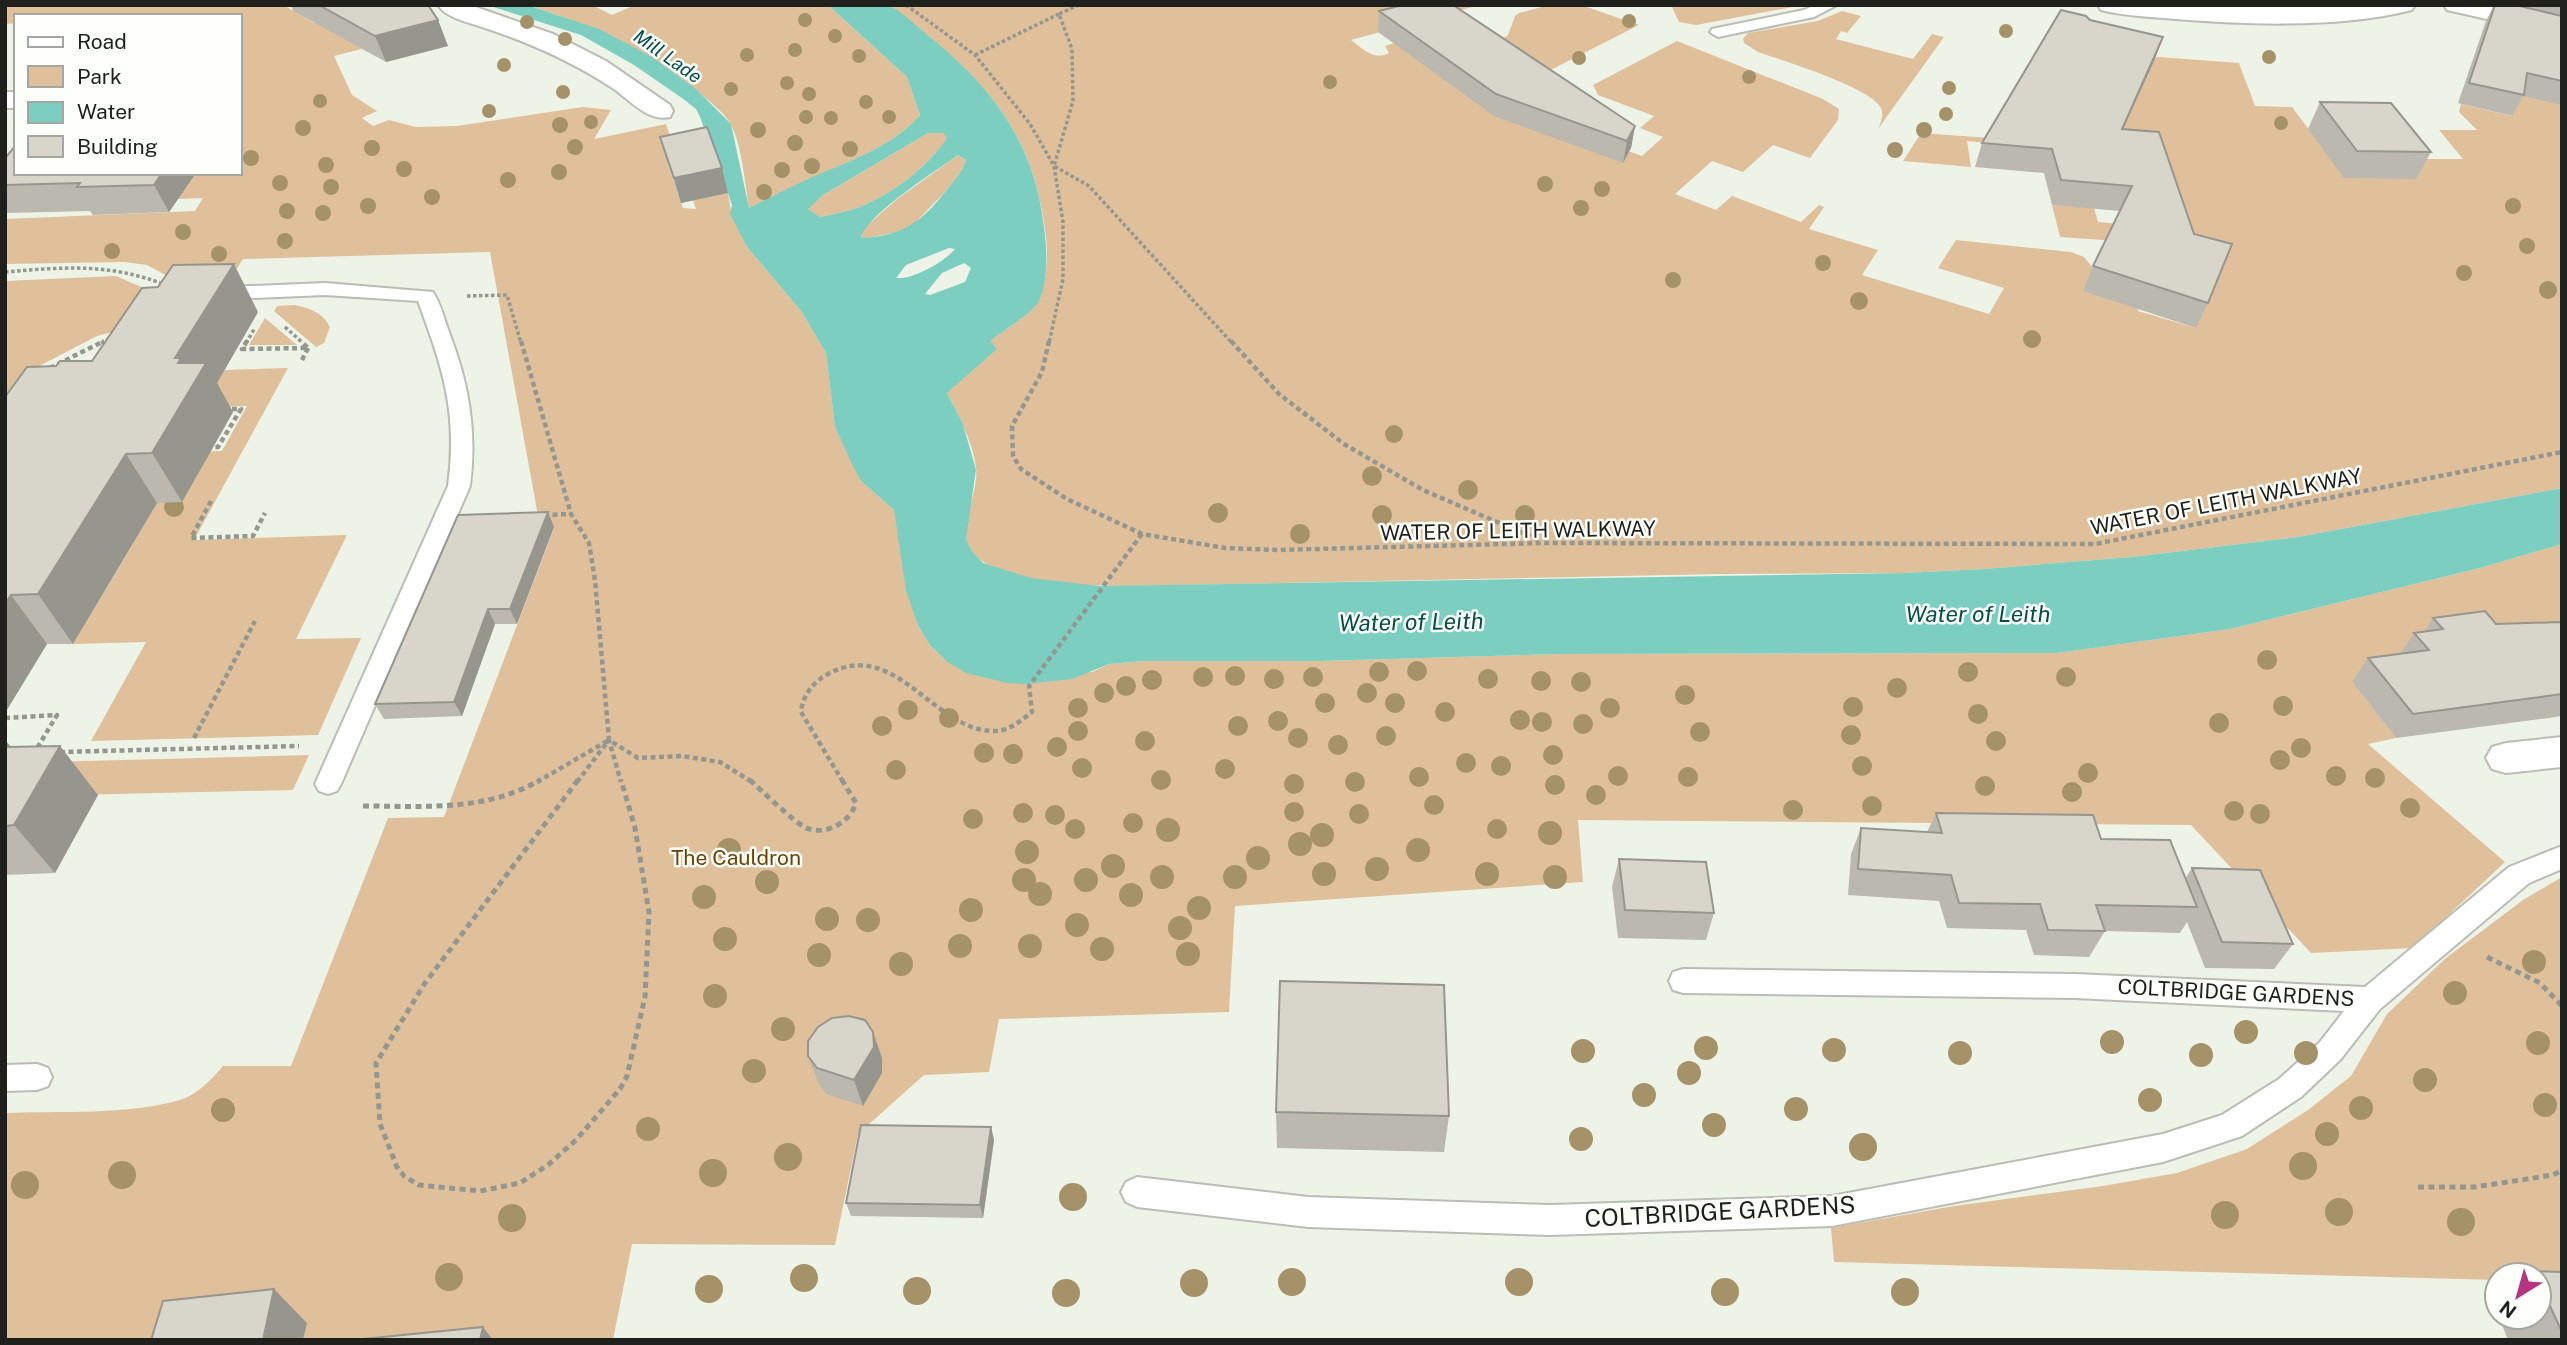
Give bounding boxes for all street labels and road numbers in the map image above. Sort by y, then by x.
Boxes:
street label: WATER OF LEITH WALKWAY [2088,463,2364,540]
street label: WATER OF LEITH WALKWAY [1380,516,1656,545]
street label: COLTBRIDGE GARDENS [2117,974,2355,1011]
street label: COLTBRIDGE GARDENS [1584,1190,1856,1232]

